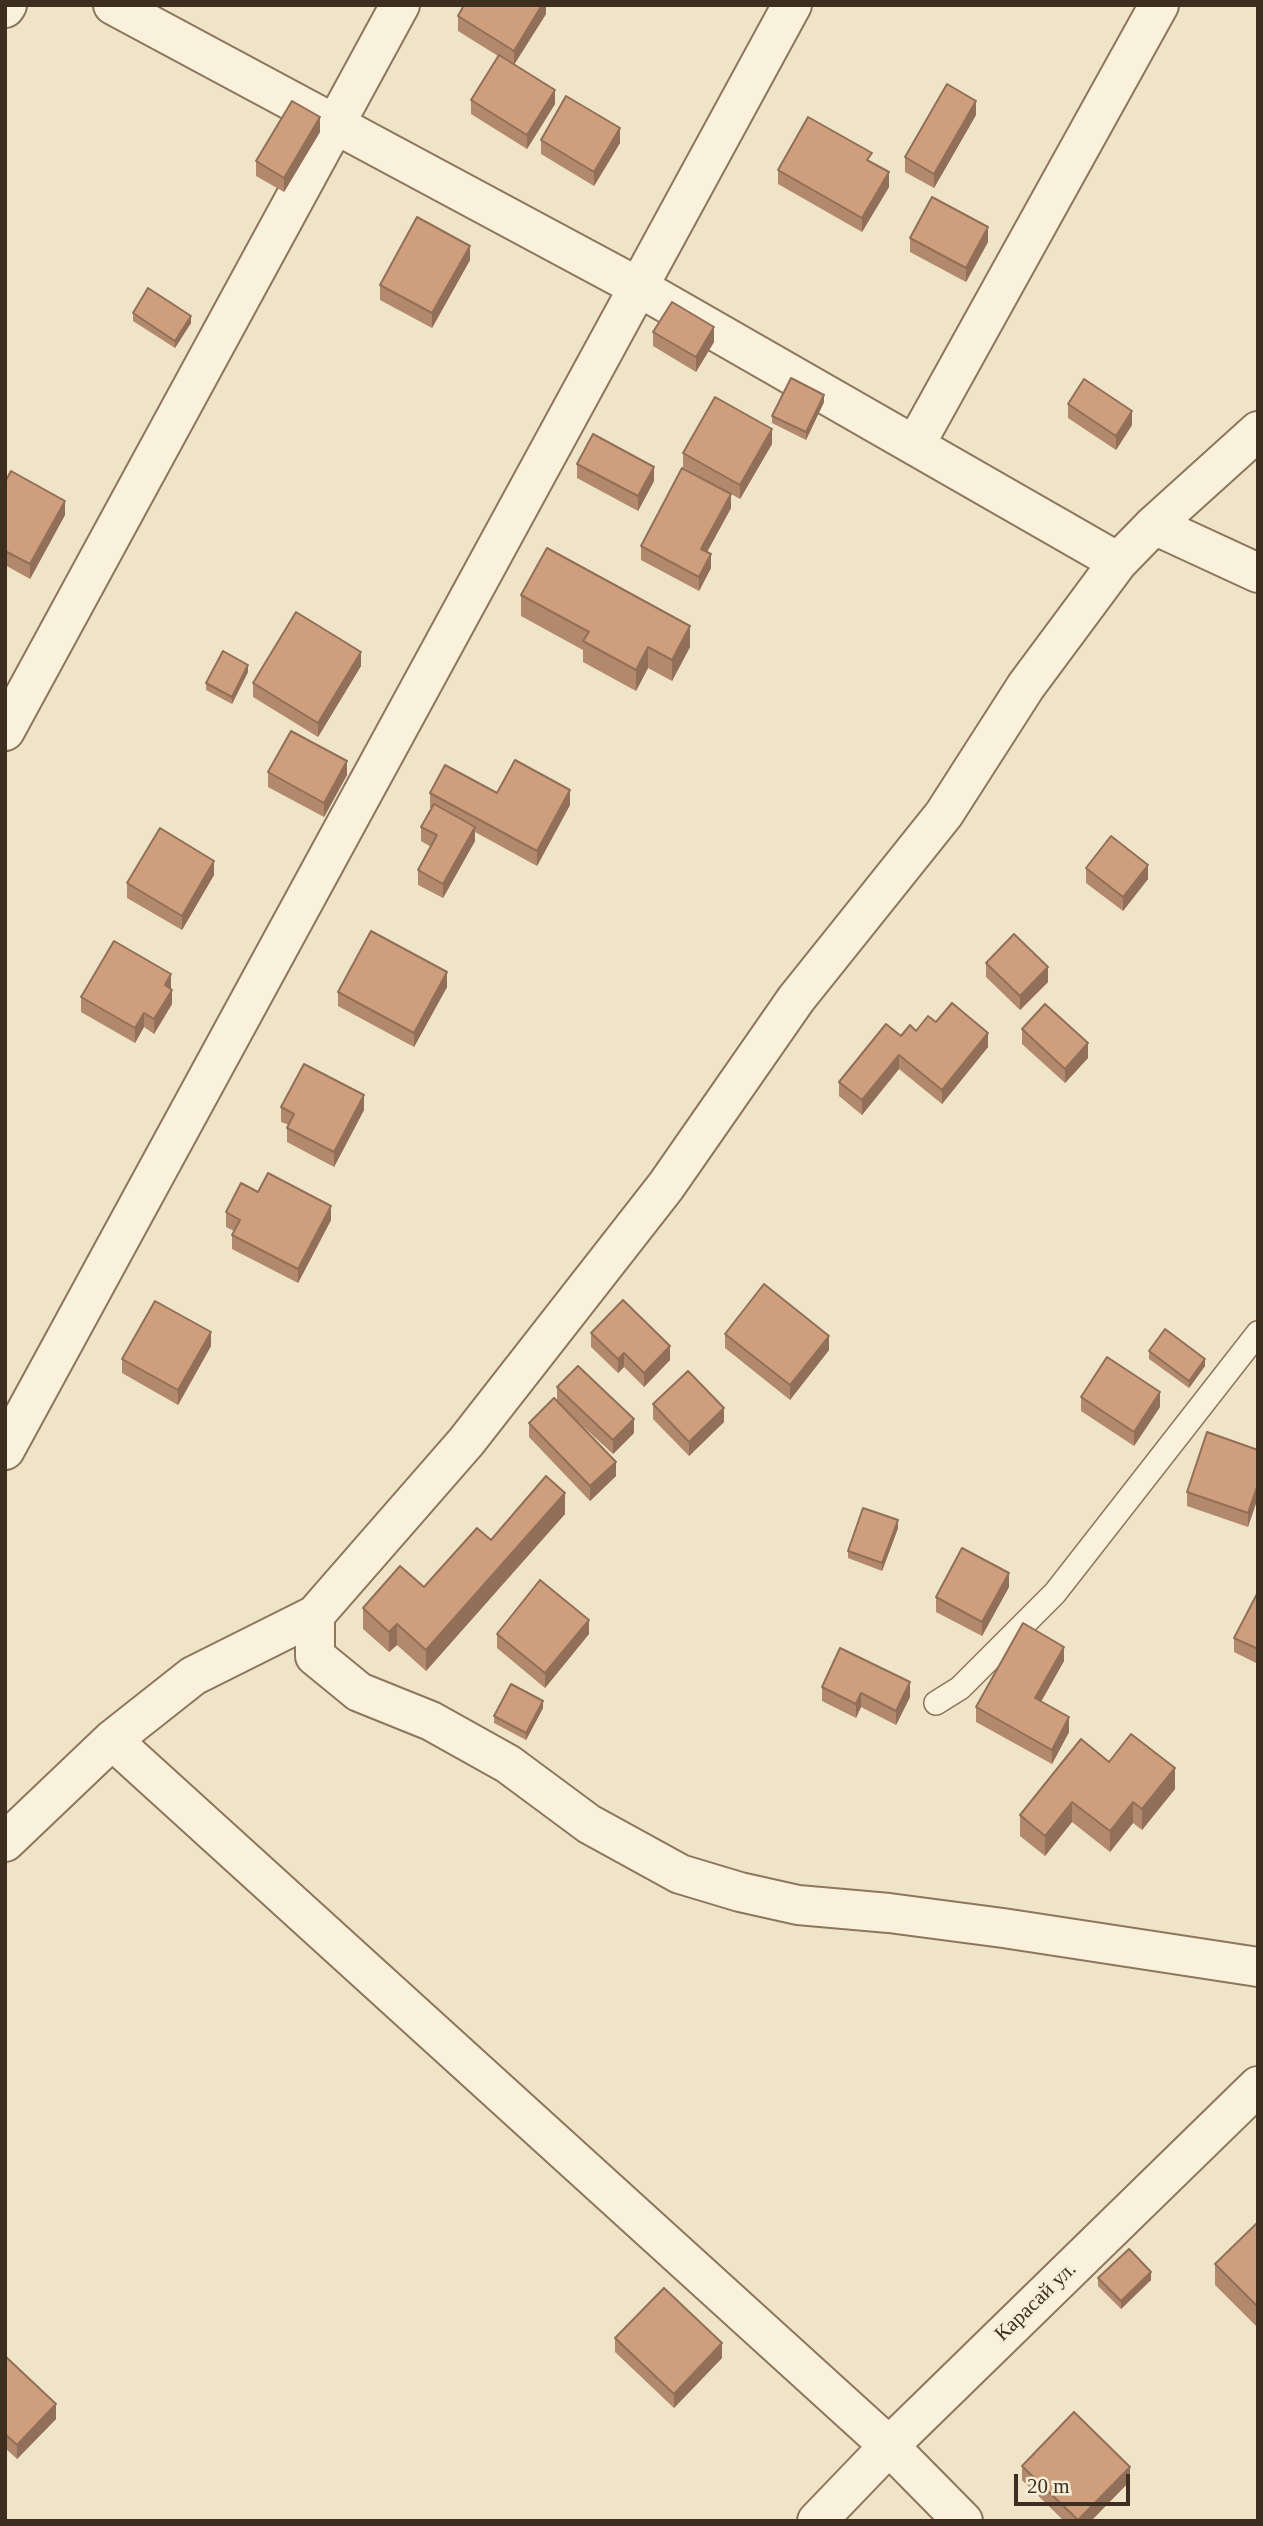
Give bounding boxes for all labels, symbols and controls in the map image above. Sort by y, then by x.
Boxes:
street label: Карасай ул. [990,2257,1082,2347]
scale bar [1018,2460,1134,2504]
text: 20 m [1027,2474,1070,2498]

